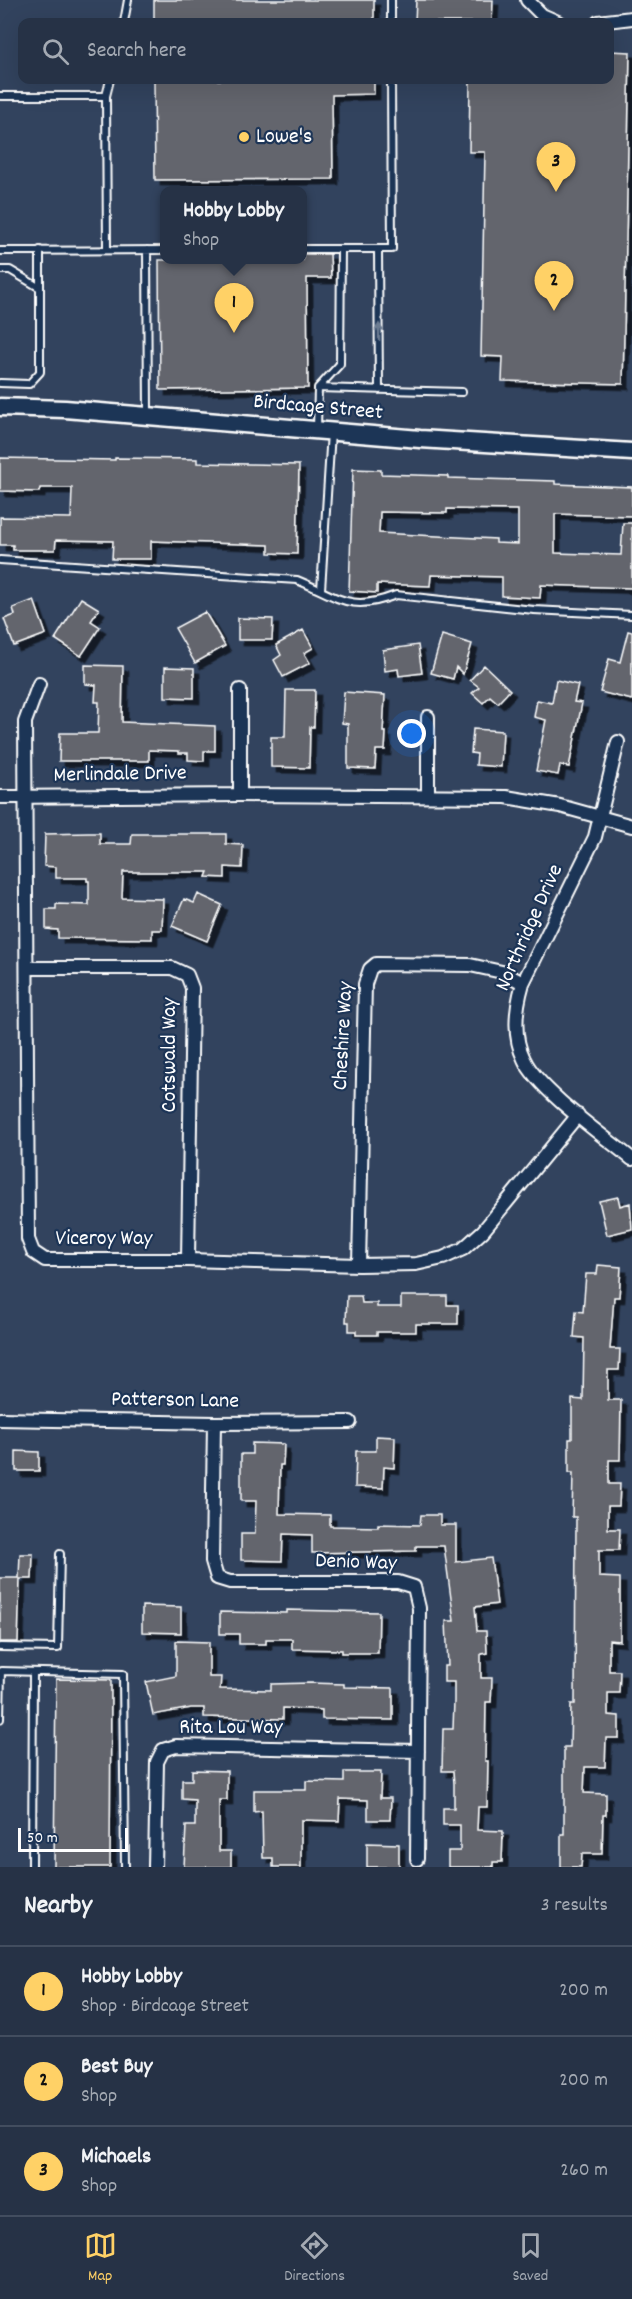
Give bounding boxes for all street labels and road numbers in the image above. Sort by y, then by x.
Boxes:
street label: Birdcage Street [252,387,384,429]
street label: Merlindale Drive [53,758,187,792]
street label: Northridge Drive [488,859,572,997]
street label: Cheshire Way [326,980,362,1091]
street label: Cotswald Way [155,996,186,1112]
street label: Viceroy Way [56,1224,154,1255]
street label: Patterson Lane [111,1384,239,1418]
street label: Denio Way [315,1546,399,1580]
street label: Rita Lou Way [179,1713,284,1744]

